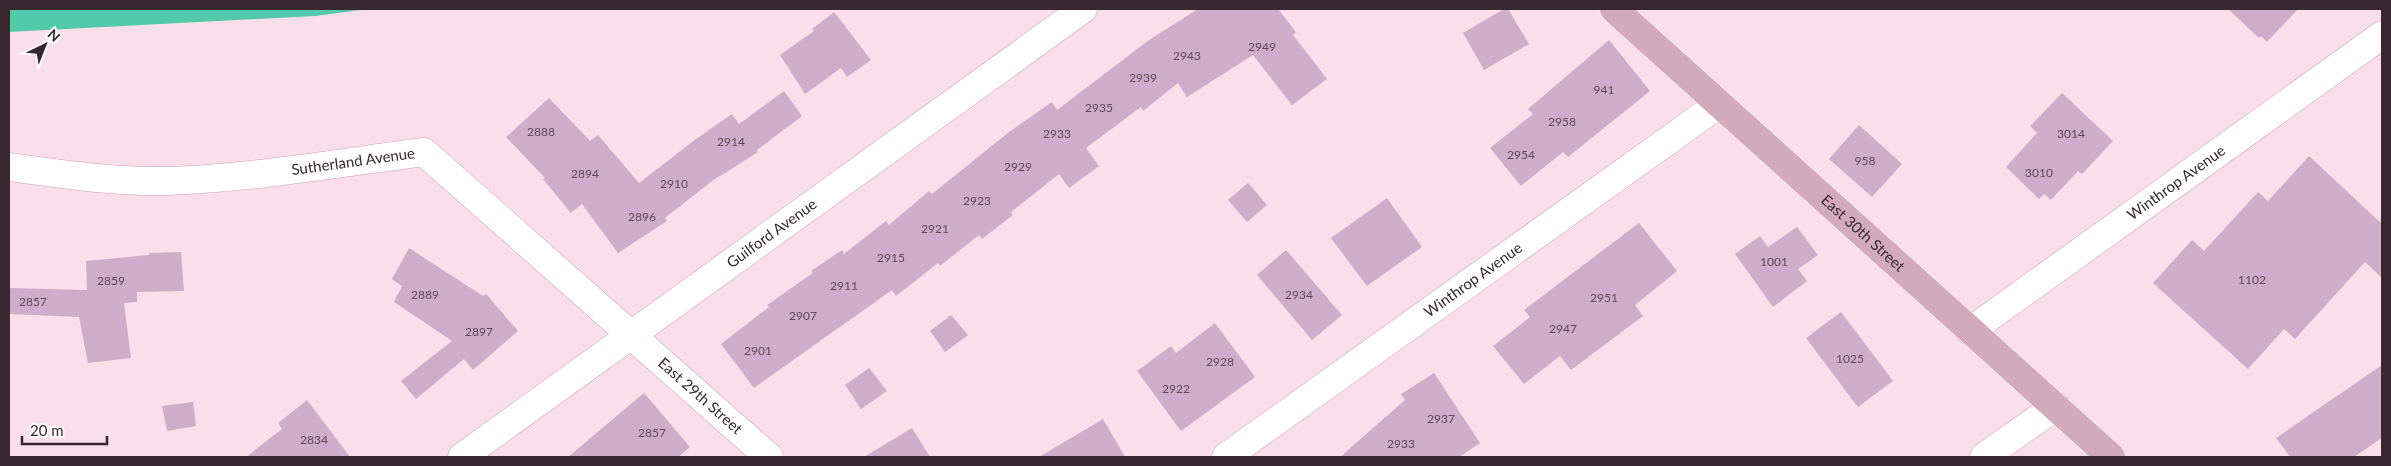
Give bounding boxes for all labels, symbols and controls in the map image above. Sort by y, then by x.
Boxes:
north arrow [20,20,70,70]
text: N [44,25,64,45]
house number: 2949 [1248,39,1276,54]
house number: 2943 [1173,48,1201,63]
house number: 2939 [1129,70,1157,85]
house number: 941 [1594,82,1614,97]
house number: 2935 [1085,100,1113,115]
house number: 2958 [1548,114,1576,129]
house number: 2888 [527,124,555,139]
house number: 2933 [1043,126,1071,141]
house number: 3014 [2057,126,2085,141]
house number: 2914 [717,134,745,149]
street label: Winthrop Avenue [2123,141,2228,223]
street label: Sutherland Avenue [290,143,416,178]
house number: 2954 [1507,147,1535,162]
house number: 958 [1855,153,1875,168]
house number: 2929 [1004,159,1032,174]
house number: 3010 [2025,165,2053,180]
house number: 2894 [571,166,599,181]
house number: 2910 [660,176,688,191]
street label: East 30th Street [1818,190,1909,275]
house number: 2923 [963,193,991,208]
street label: Guilford Avenue [723,194,820,271]
house number: 2896 [628,209,656,224]
house number: 2921 [921,221,949,236]
street label: Winthrop Avenue [1420,238,1525,320]
house number: 2915 [877,250,905,265]
house number: 1001 [1760,254,1788,269]
house number: 1102 [2238,272,2266,287]
house number: 2859 [97,273,125,288]
house number: 2911 [830,278,858,293]
house number: 2889 [411,287,439,302]
house number: 2934 [1285,287,1313,302]
house number: 2951 [1590,290,1618,305]
house number: 2857 [19,294,47,309]
house number: 2907 [789,308,817,323]
house number: 2947 [1549,321,1577,336]
house number: 2897 [465,324,493,339]
house number: 2901 [744,343,772,358]
house number: 1025 [1836,351,1864,366]
street label: East 29th Street [655,353,747,438]
house number: 2928 [1206,354,1234,369]
house number: 2922 [1162,381,1190,396]
house number: 2937 [1427,411,1455,426]
scale bar [22,414,108,446]
text: 20 m [30,421,64,439]
house number: 2857 [638,425,666,440]
house number: 2834 [300,432,328,447]
house number: 2933 [1387,436,1415,451]

